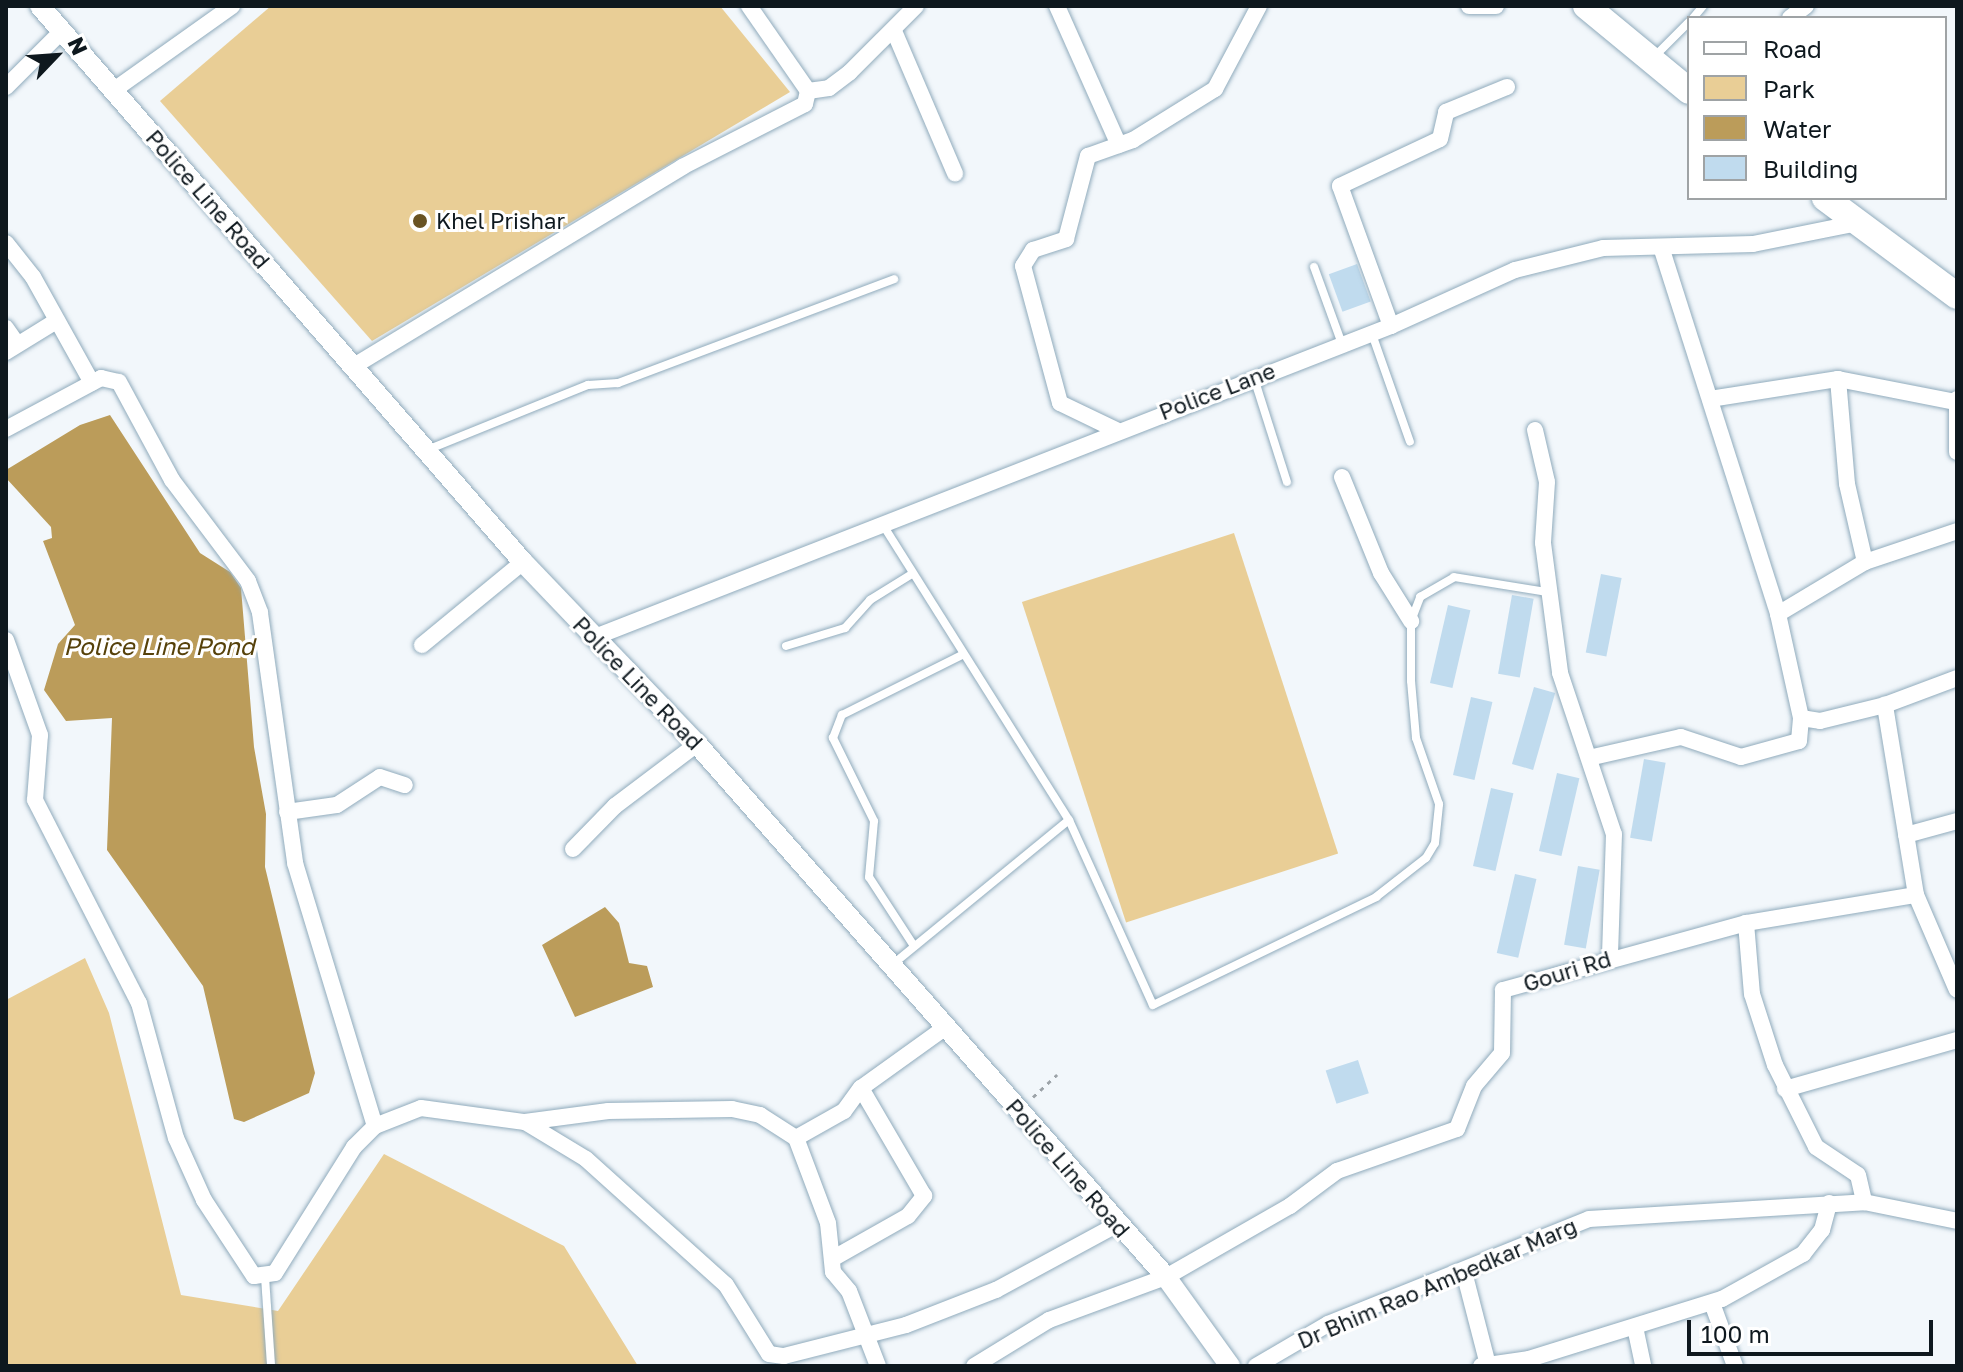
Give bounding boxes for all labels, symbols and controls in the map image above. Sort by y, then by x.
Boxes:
north arrow [16,16,96,96]
legend [1687,16,1947,200]
text: N [62,32,94,59]
text: Road [1763,34,1822,63]
text: Park [1763,74,1815,103]
text: Water [1763,114,1831,143]
street label: Police Line Road [141,124,275,274]
text: Building [1763,154,1858,183]
place label: Khel Prishar [436,208,565,234]
marker: Khel Prishar [411,212,429,230]
street label: Police Lane [1155,357,1279,425]
street label: Police Line Road [568,611,708,755]
water label: Police Line Pond [63,632,255,660]
street label: Gouri Rd [1520,945,1614,997]
street label: Police Line Road [1001,1093,1135,1243]
street label: Dr Bhim Rao Ambedkar Marg [1294,1212,1580,1354]
scale bar [1691,1304,1937,1354]
text: 100 m [1701,1319,1770,1348]

